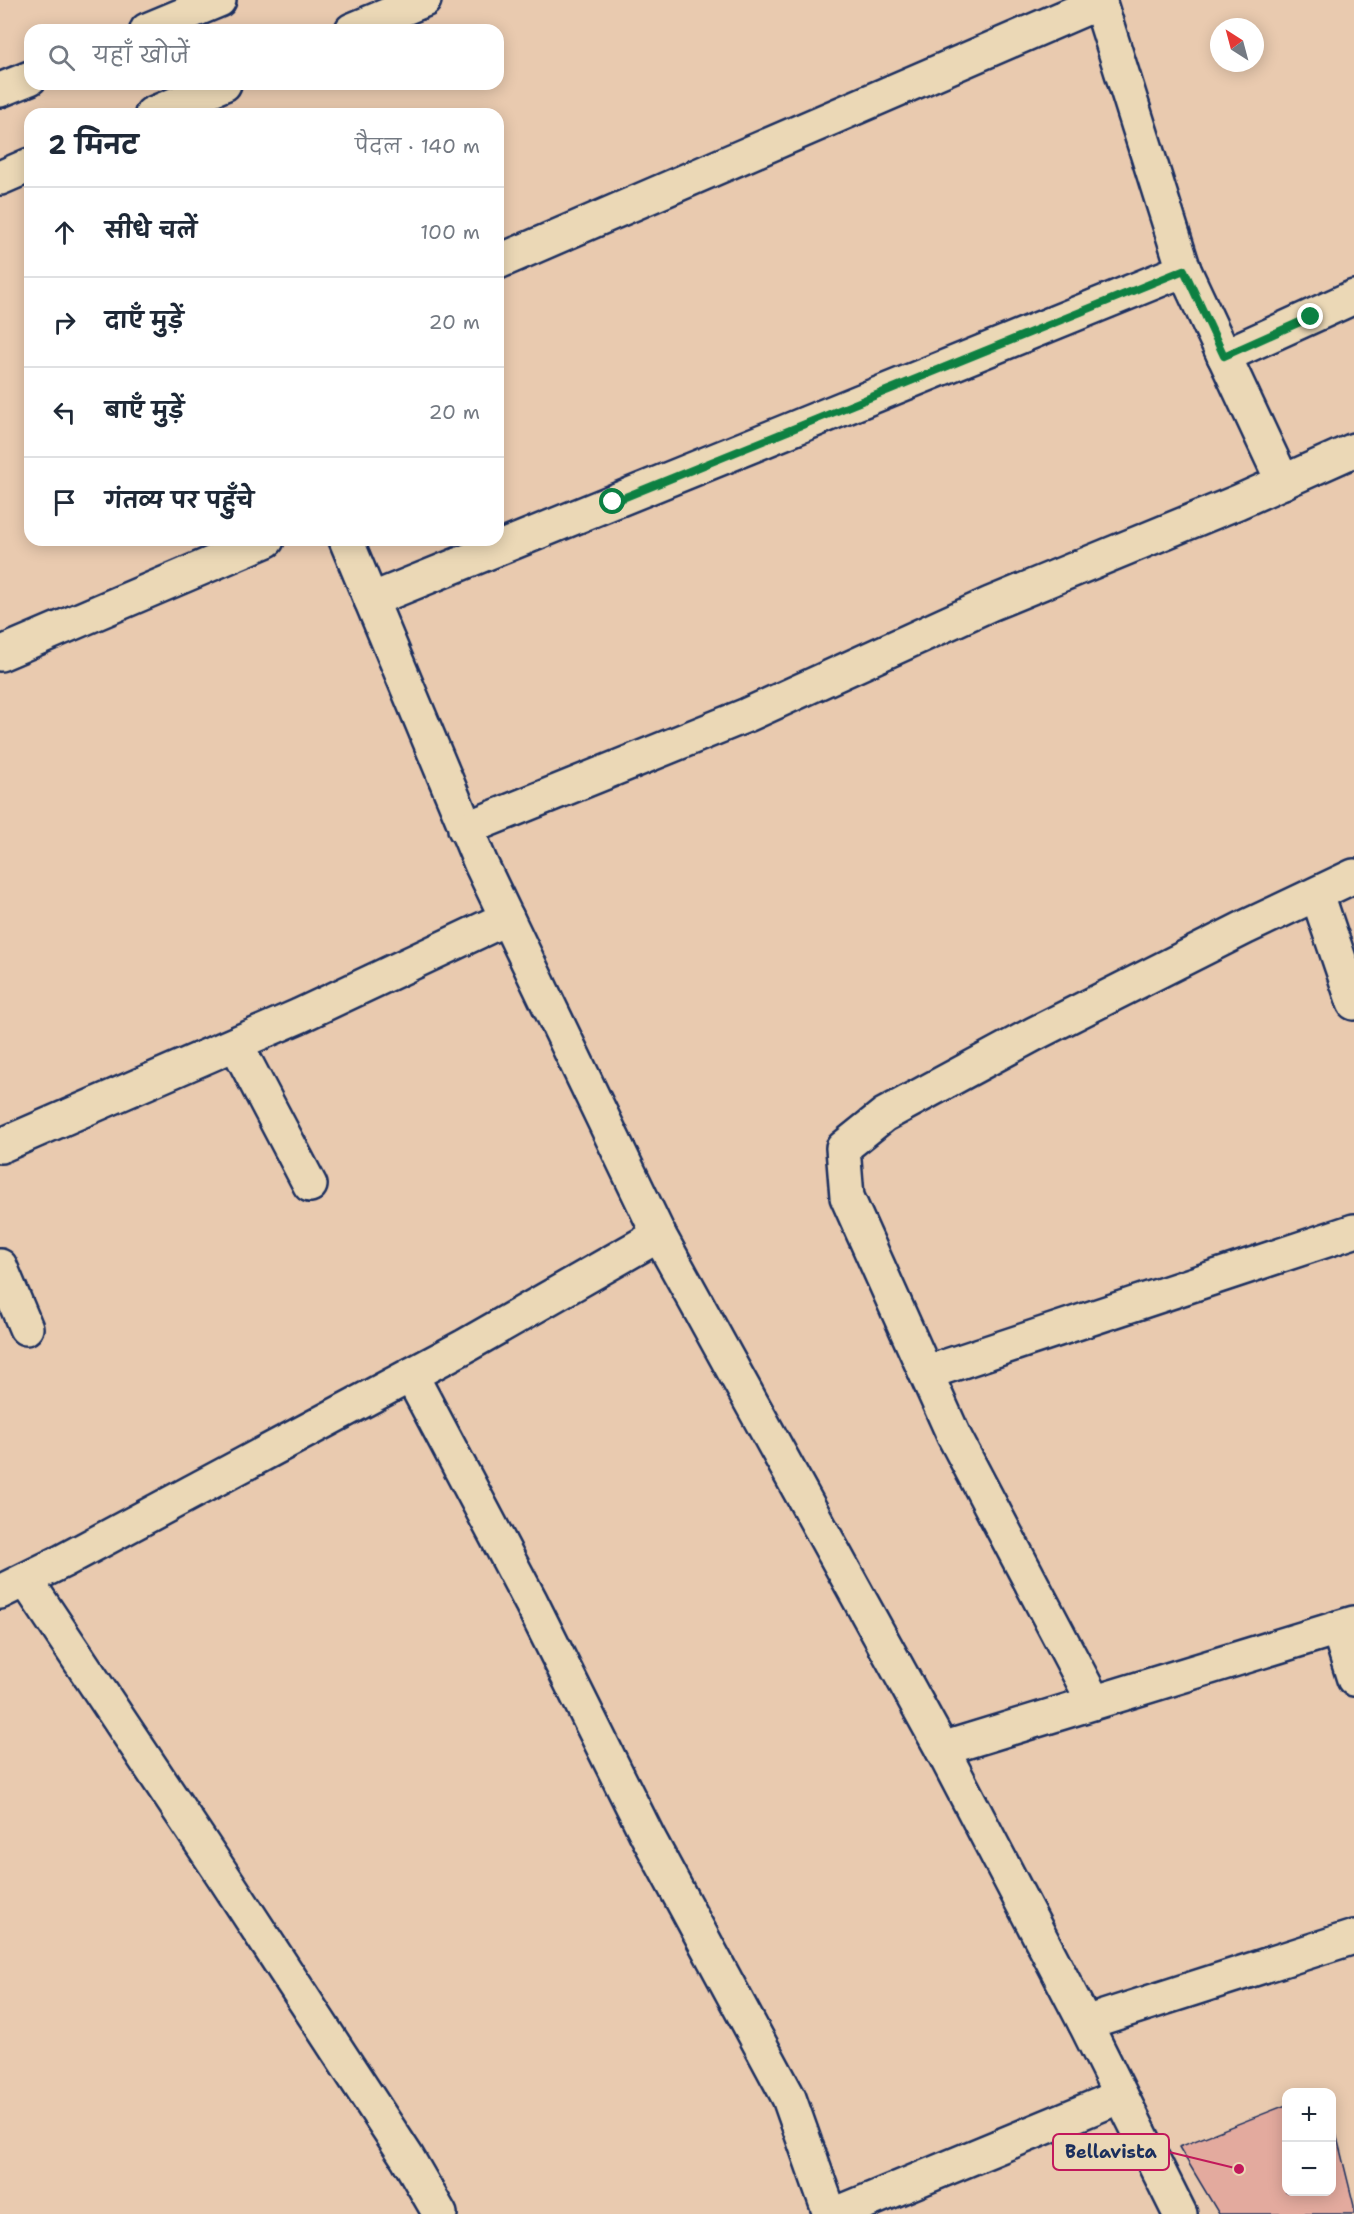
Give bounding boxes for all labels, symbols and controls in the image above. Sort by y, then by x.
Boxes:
north arrow [1210,18,1264,72]
search box [24,24,504,90]
icon: search [45,41,78,74]
text: यहाँ खोजें [93,41,189,70]
text: 2 मिनट [48,127,138,162]
text: पैदल · 140 m [355,133,480,159]
icon: ahead [48,216,81,249]
text: सीधे चलें [105,216,197,245]
text: 100 m [420,219,480,245]
route end [1297,303,1323,329]
icon: right [48,306,81,339]
text: दाएँ मुड़ें [105,306,184,335]
text: 20 m [429,309,480,335]
icon: left [48,396,81,429]
text: बाएँ मुड़ें [105,396,184,425]
text: 20 m [429,399,480,425]
icon: arrive [48,486,81,519]
text: गंतव्य पर पहुँचे [105,486,254,515]
route start [599,488,625,514]
map controls [1282,2088,1336,2196]
button: + [1282,2088,1336,2142]
callout: Bellavista [1053,2134,1169,2170]
text: Bellavista [1065,2140,1158,2164]
button: − [1282,2142,1336,2196]

